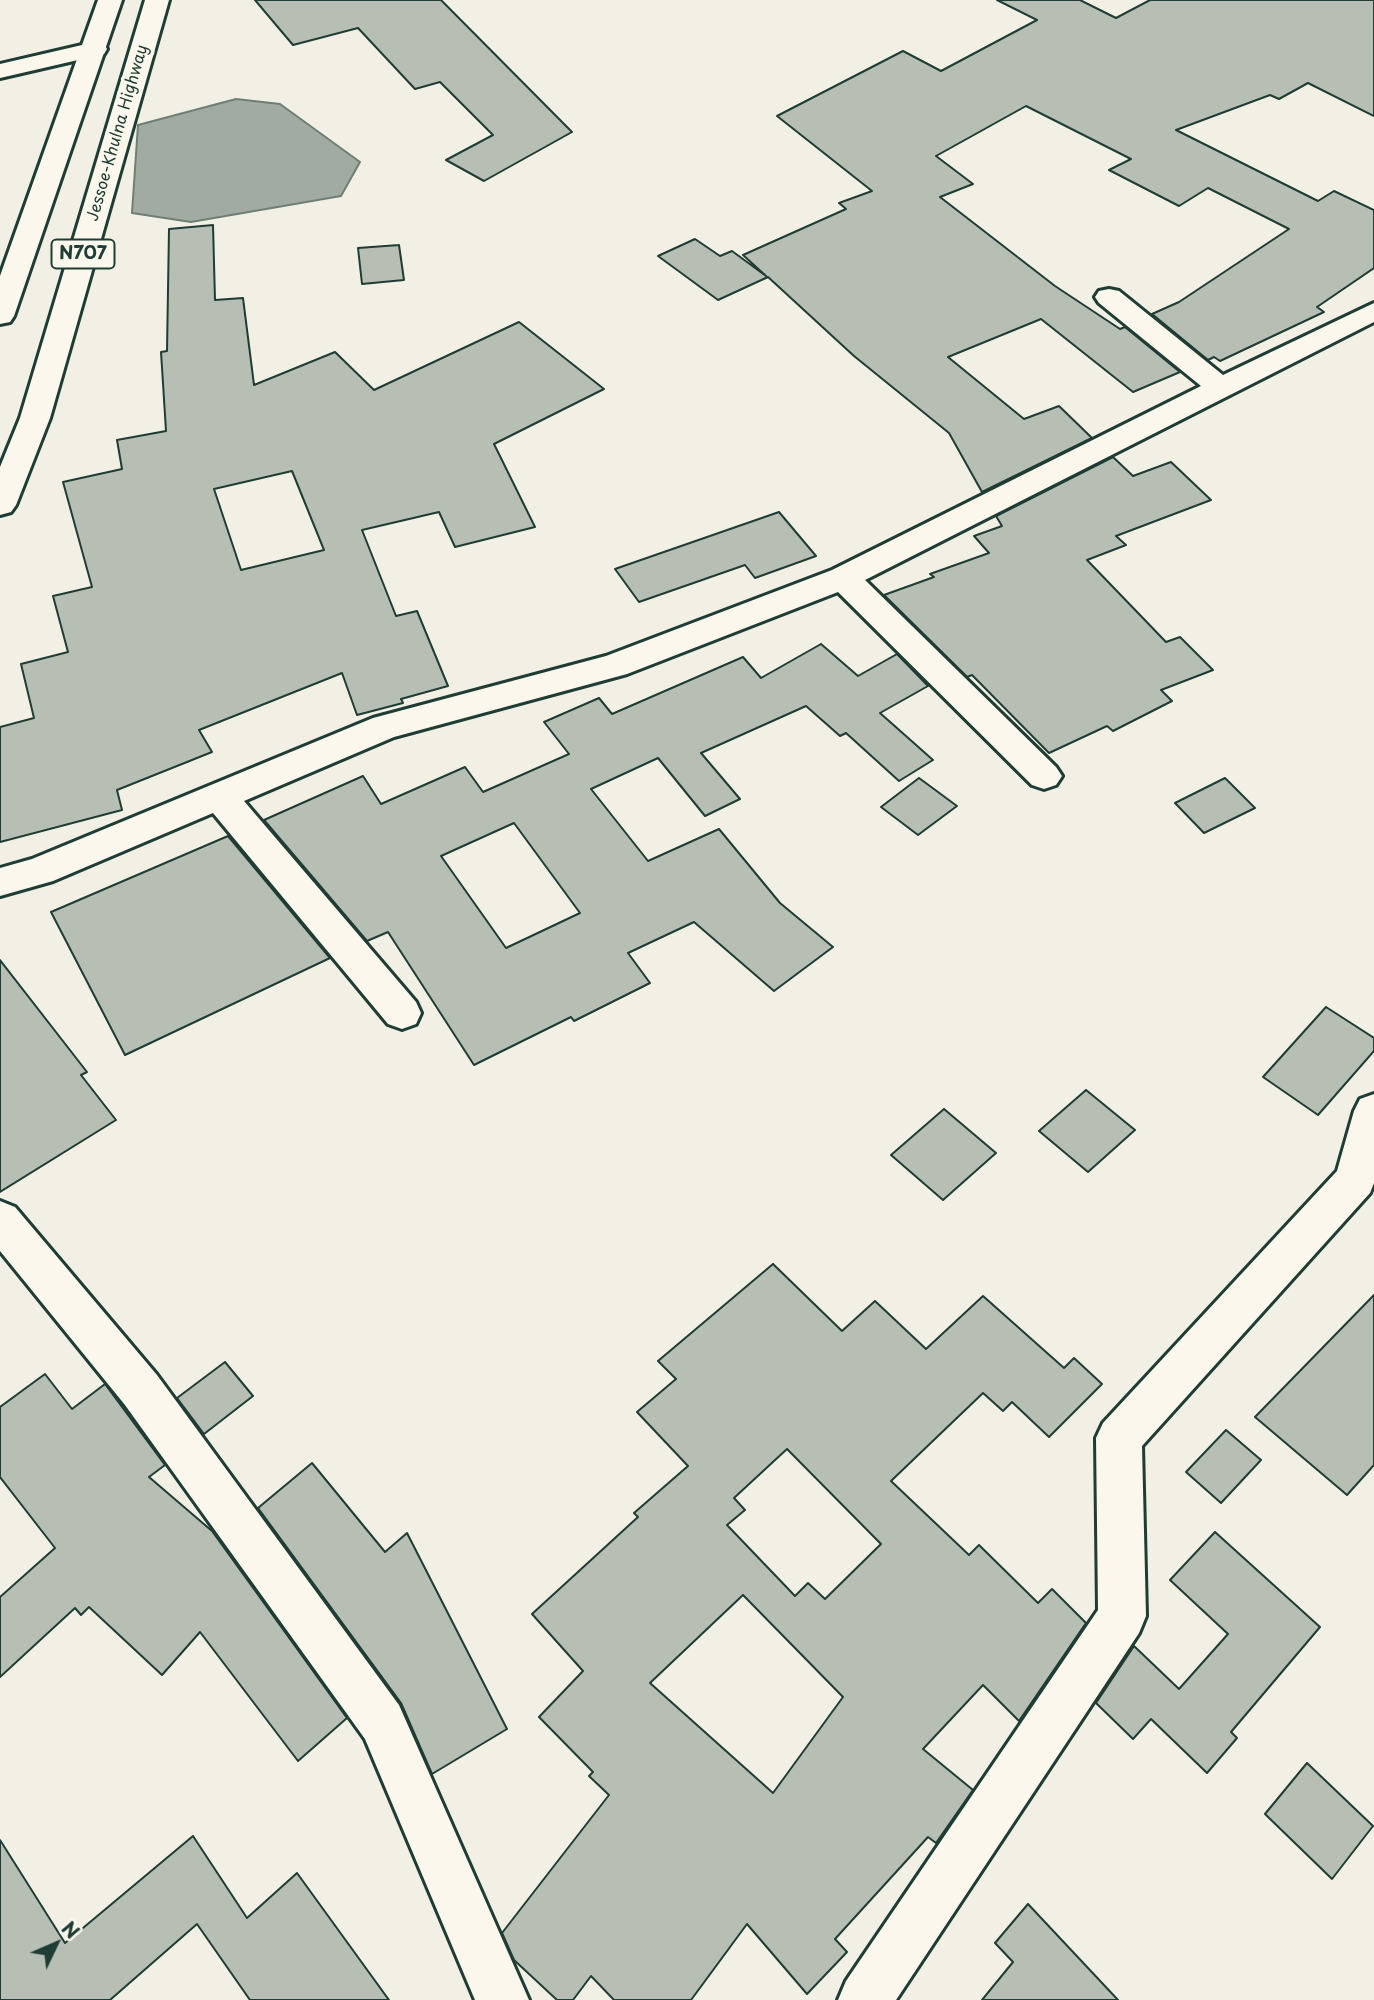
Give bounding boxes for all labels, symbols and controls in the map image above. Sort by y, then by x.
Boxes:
street label: Jessoe-Khulna Highway [84,43,152,223]
road number: N707 [52,240,114,268]
north arrow [21,1909,91,1979]
text: N [56,1914,86,1945]

